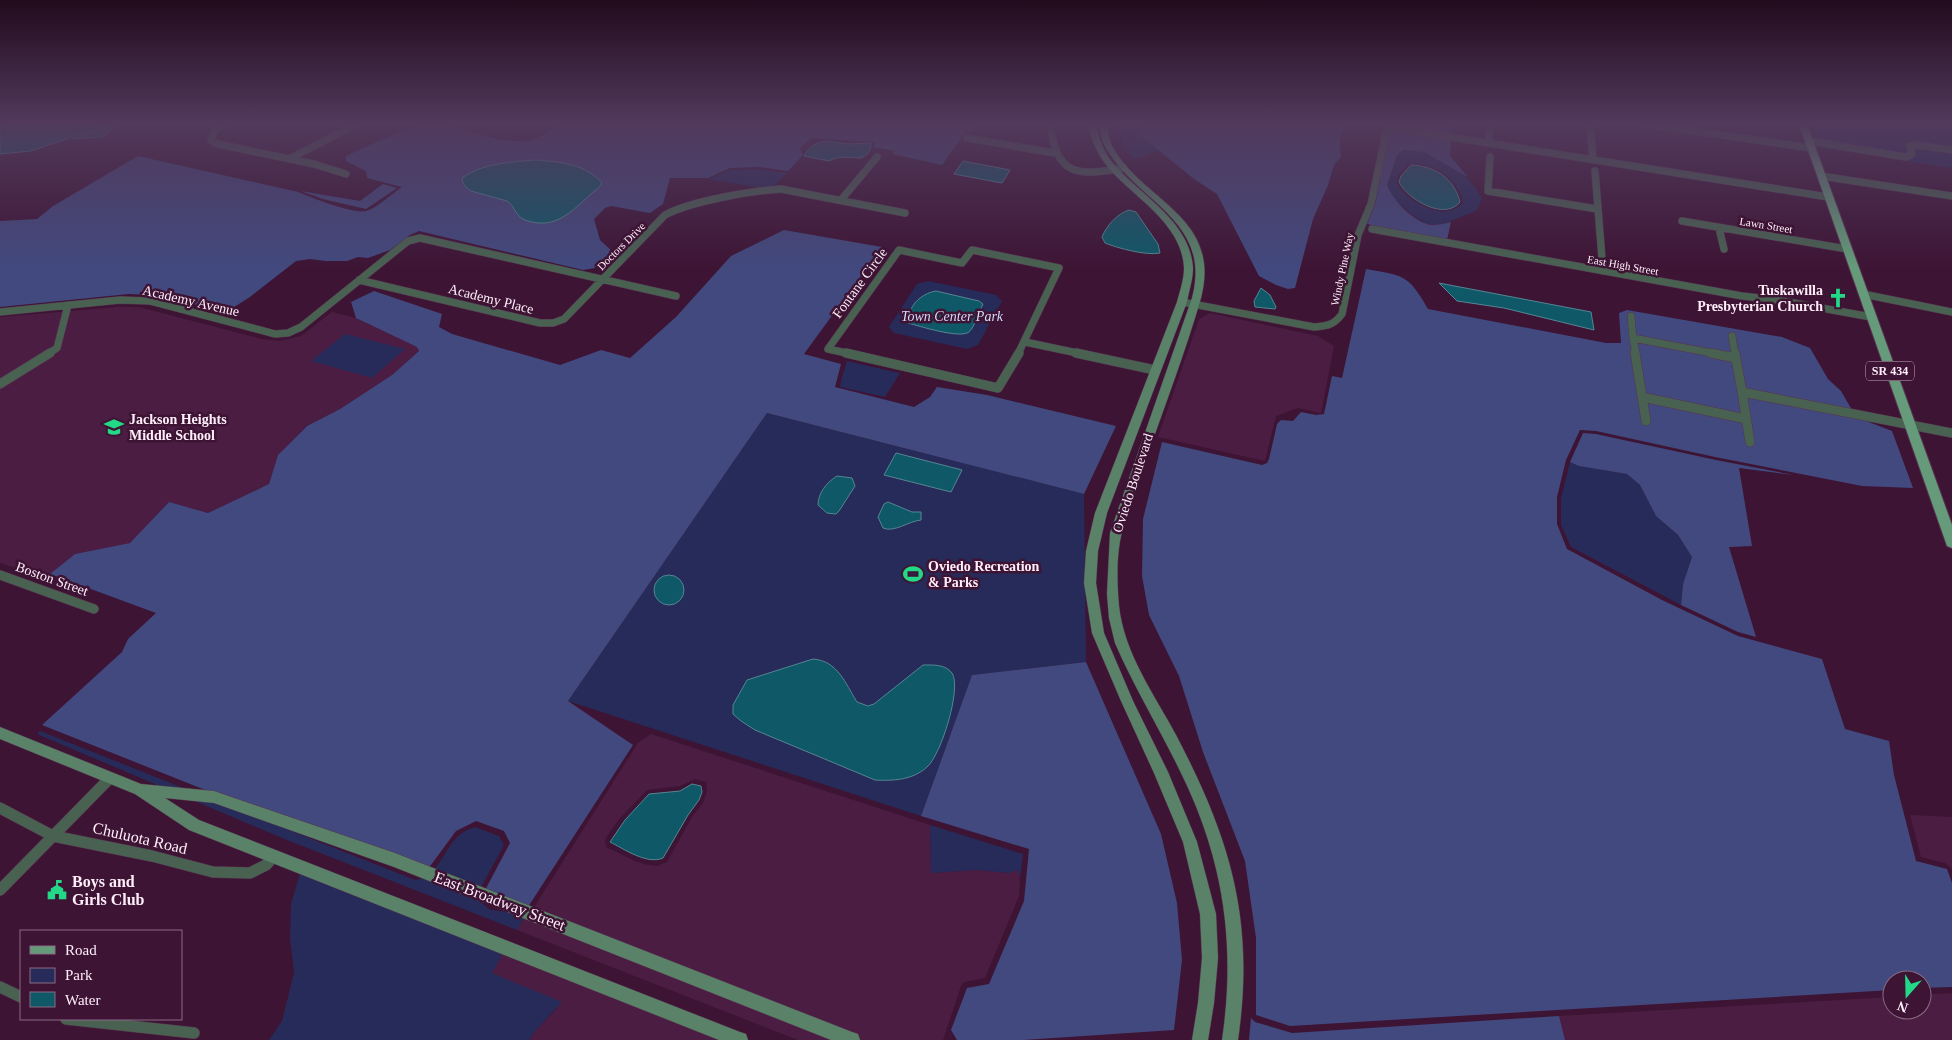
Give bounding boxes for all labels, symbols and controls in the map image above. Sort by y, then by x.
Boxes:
street label: Lawn Street [1739,215,1793,235]
street label: Doctors Drive [595,220,647,272]
street label: Windy Pine Way [1328,231,1356,307]
street label: Fontane Circle [830,245,890,321]
street label: East High Street [1586,253,1660,277]
street label: Academy Place [447,281,535,317]
street label: Academy Avenue [141,283,241,319]
place label: Tuskawilla Presbyterian Church [1697,283,1823,314]
church icon: Tuskawilla Presbyterian Church [1827,287,1849,309]
park label: Town Center Park [901,309,1004,324]
road number: SR 434 [1866,362,1914,381]
place label: Jackson Heights Middle School [129,412,227,443]
school or university icon: Jackson Heights Middle School [103,416,125,438]
street label: Oviedo Boulevard [1110,432,1156,534]
street label: Boston Street [14,559,90,599]
place label: Oviedo Recreation & Parks [928,559,1040,590]
sports icon: Oviedo Recreation & Parks [902,563,924,585]
street label: Chuluota Road [91,819,189,857]
street label: East Broadway Street [432,868,568,935]
place label: Boys and Girls Club [72,873,145,908]
public building icon: Boys and Girls Club [46,879,68,901]
legend [20,930,182,1020]
text: Road [65,942,97,958]
text: Park [65,967,93,983]
north arrow [1882,970,1932,1020]
text: Water [65,992,100,1008]
text: N [1895,998,1910,1016]

